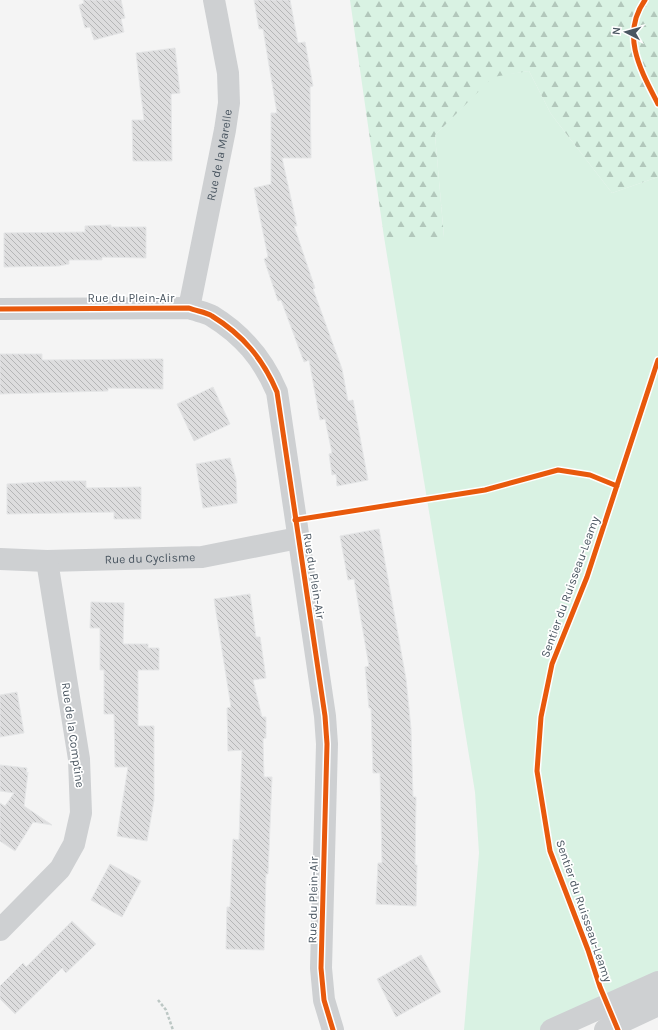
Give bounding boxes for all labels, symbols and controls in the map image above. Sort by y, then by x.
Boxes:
north arrow [606,12,646,52]
text: N [610,26,623,36]
street label: Rue de la Marelle [204,108,235,202]
street label: Rue du Plein-Air [88,291,175,305]
street label: Sentier du Ruisseau-Leamy [538,514,602,660]
street label: Rue du Plein-Air [300,532,328,621]
street label: Rue du Cyclisme [104,550,195,567]
street label: Rue de la Comptine [59,681,87,789]
street label: Sentier du Ruisseau-Leamy [553,838,615,984]
street label: Rue du Plein-Air [305,856,321,944]

